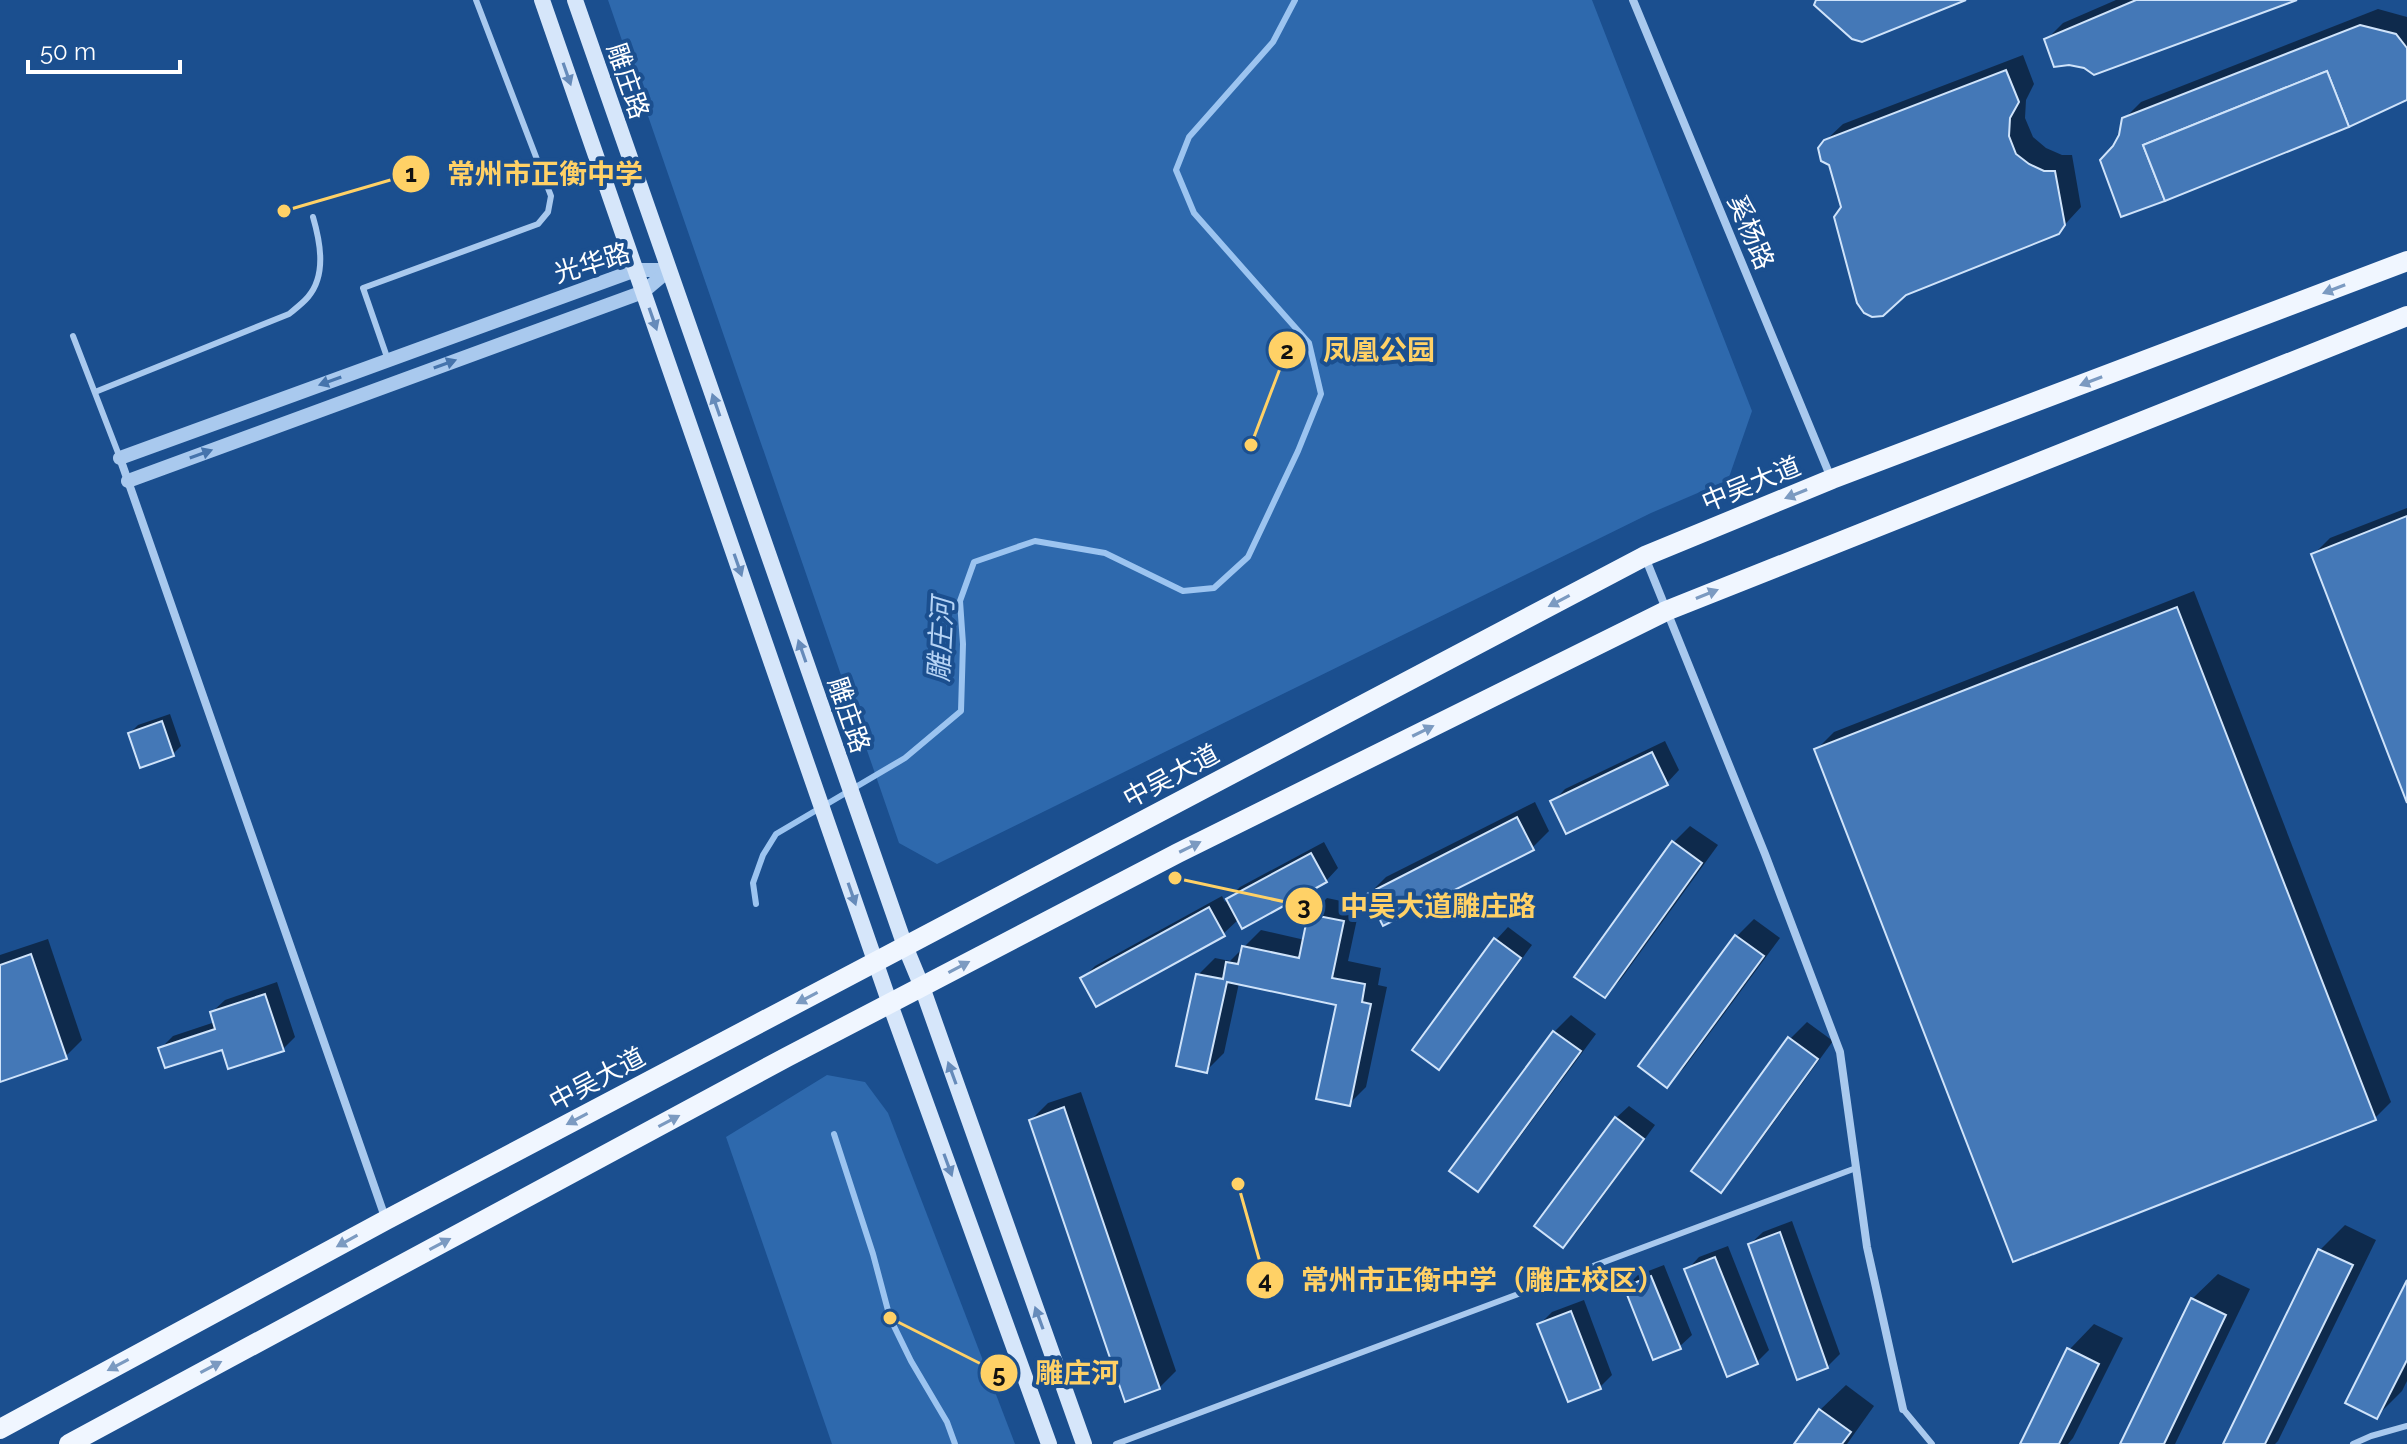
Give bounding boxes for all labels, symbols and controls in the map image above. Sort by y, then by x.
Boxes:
scale bar [28,24,180,74]
text: 50 m [40,37,96,66]
street label: 雕庄路 [601,39,655,123]
one-way arrow [562,62,574,86]
callout: 常州市正衡中学 [391,148,659,200]
text: 常州市正衡中学 [447,158,643,191]
text: 1 [405,159,417,188]
street label: 奚杨路 [1722,190,1780,274]
street label: 光华路 [550,237,634,289]
one-way arrow [2322,283,2346,296]
one-way arrow [647,308,659,332]
callout: 凤凰公园 [1267,324,1451,376]
text: 凤凰公园 [1323,334,1435,367]
text: 2 [1280,336,1294,365]
one-way arrow [433,357,457,370]
one-way arrow [2079,375,2103,388]
one-way arrow [318,376,342,388]
one-way arrow [709,393,721,417]
one-way arrow [189,447,213,460]
street label: 中吴大道 [1697,451,1805,517]
one-way arrow [1784,487,1808,500]
one-way arrow [732,553,745,577]
one-way arrow [1695,587,1719,600]
water label: 雕庄河 [922,592,960,683]
one-way arrow [1548,595,1571,608]
one-way arrow [795,638,807,662]
street label: 雕庄路 [822,673,876,757]
one-way arrow [1411,725,1434,738]
street label: 中吴大道 [1118,738,1224,814]
one-way arrow [1178,840,1201,854]
callout: 中吴大道雕庄路 [1284,880,1552,932]
one-way arrow [847,882,859,906]
text: 中吴大道雕庄路 [1340,890,1536,923]
text: 3 [1297,891,1311,920]
one-way arrow [948,961,971,974]
one-way arrow [795,991,818,1004]
street label: 中吴大道 [544,1041,650,1117]
one-way arrow [945,1061,958,1085]
one-way arrow [565,1113,588,1126]
one-way arrow [658,1114,681,1127]
one-way arrow [943,1153,955,1177]
one-way arrow [336,1235,359,1248]
one-way arrow [429,1237,452,1251]
callout: 常州市正衡中学（雕庄校区） [1245,1254,1681,1306]
text: 常州市正衡中学（雕庄校区） [1301,1264,1665,1297]
text: 4 [1258,1266,1272,1295]
one-way arrow [1032,1306,1045,1330]
callout: 雕庄河 [979,1347,1135,1399]
text: 雕庄河 [1035,1357,1119,1390]
one-way arrow [107,1358,130,1372]
text: 5 [992,1359,1006,1388]
one-way arrow [200,1360,223,1374]

